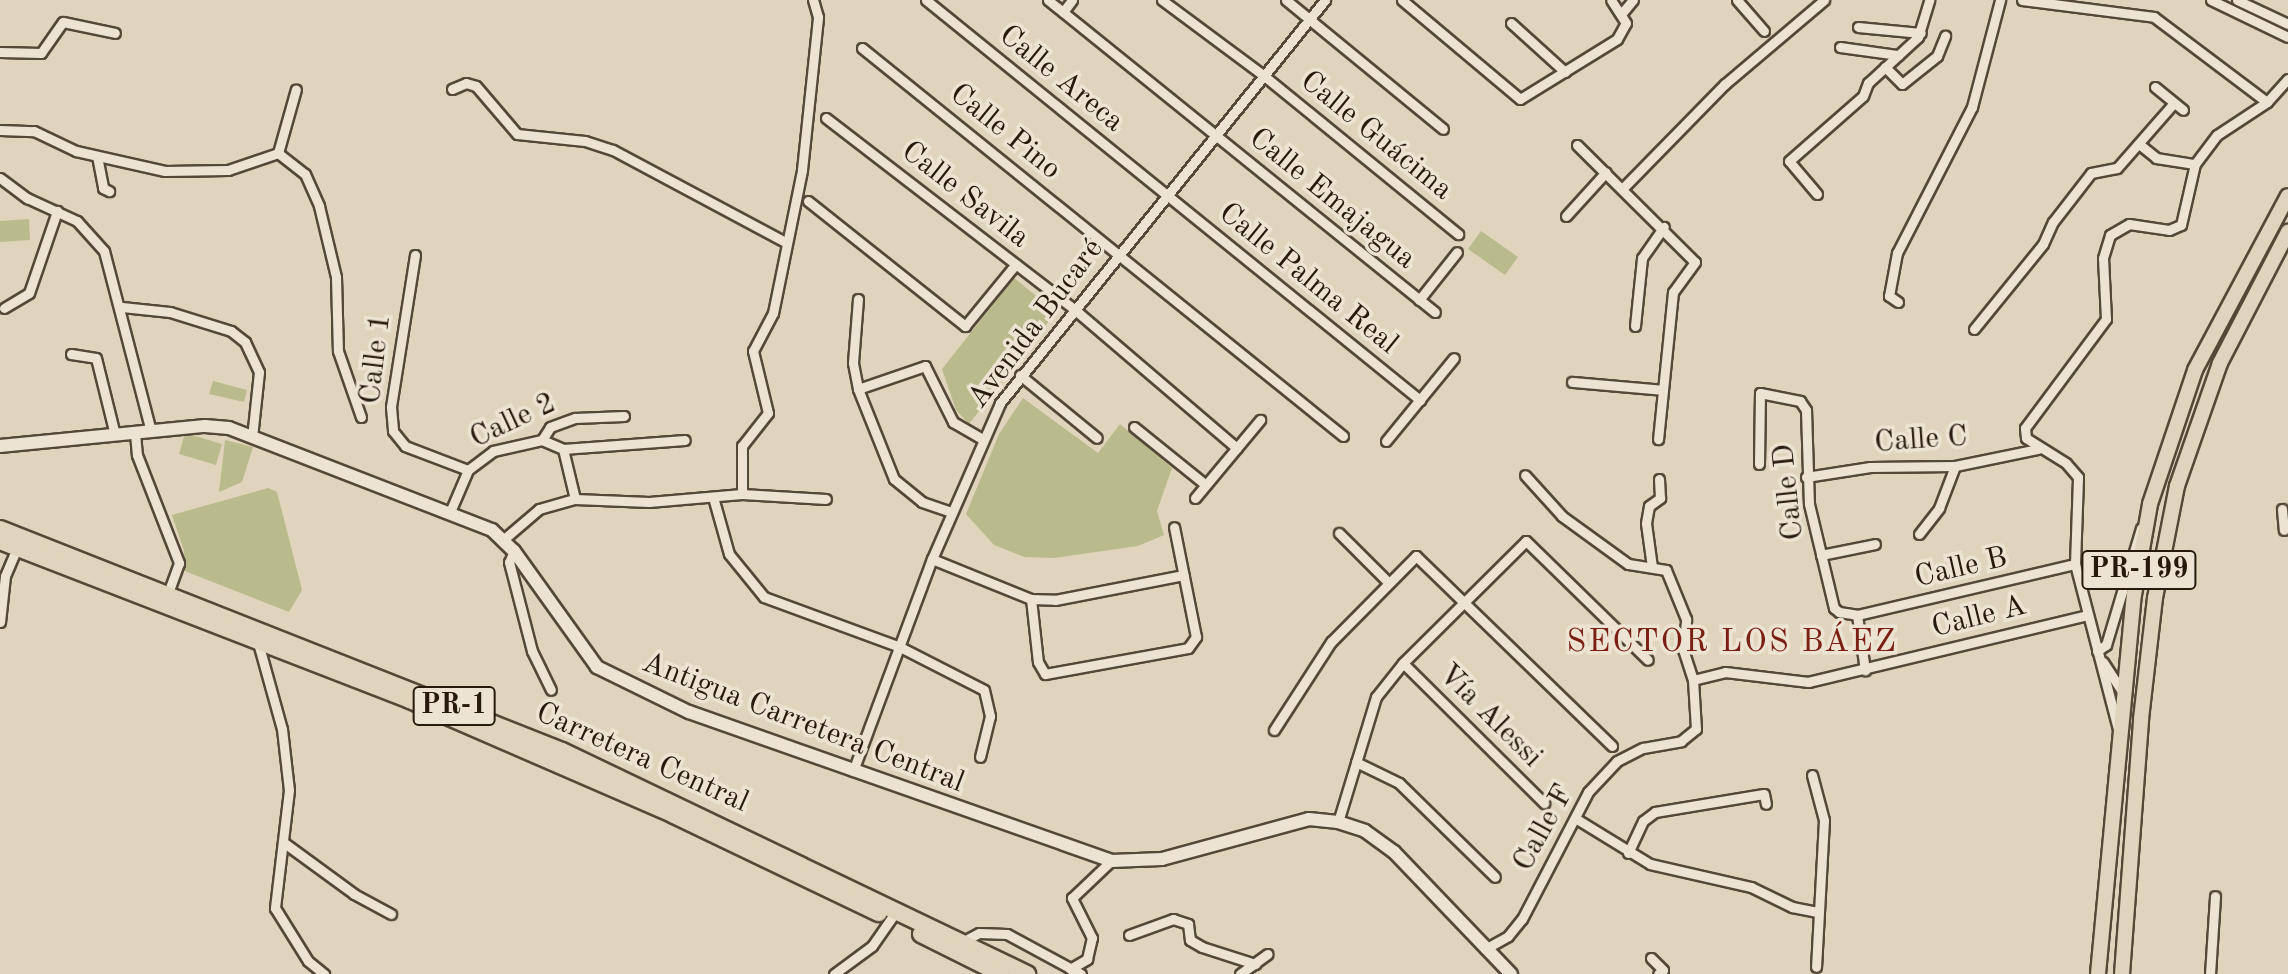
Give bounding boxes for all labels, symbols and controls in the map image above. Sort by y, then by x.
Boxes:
street label: Calle Areca [991,18,1131,140]
street label: Calle Guácima [1293,64,1459,208]
street label: Calle Pino [942,76,1068,188]
street label: Calle Emajagua [1241,121,1423,277]
street label: Calle Savila [894,134,1036,256]
street label: Calle Palma Real [1211,196,1405,362]
street label: Avenida Bucaré [960,232,1112,416]
street label: Calle 1 [353,312,399,406]
street label: Calle 2 [464,386,562,456]
street label: Calle C [1873,419,1969,461]
street label: Calle D [1766,442,1812,542]
street label: Calle B [1911,540,2011,596]
road number: PR-199 [2081,546,2197,594]
street label: Calle A [1928,588,2030,646]
district label: SECTOR LOS BÁEZ [1566,624,1898,662]
street label: Antigua Carretera Central [637,645,969,801]
street label: Vía Alessi [1431,657,1549,775]
road number: PR-1 [412,682,496,730]
street label: Carretera Central [530,695,754,821]
street label: Calle F [1506,778,1582,878]

